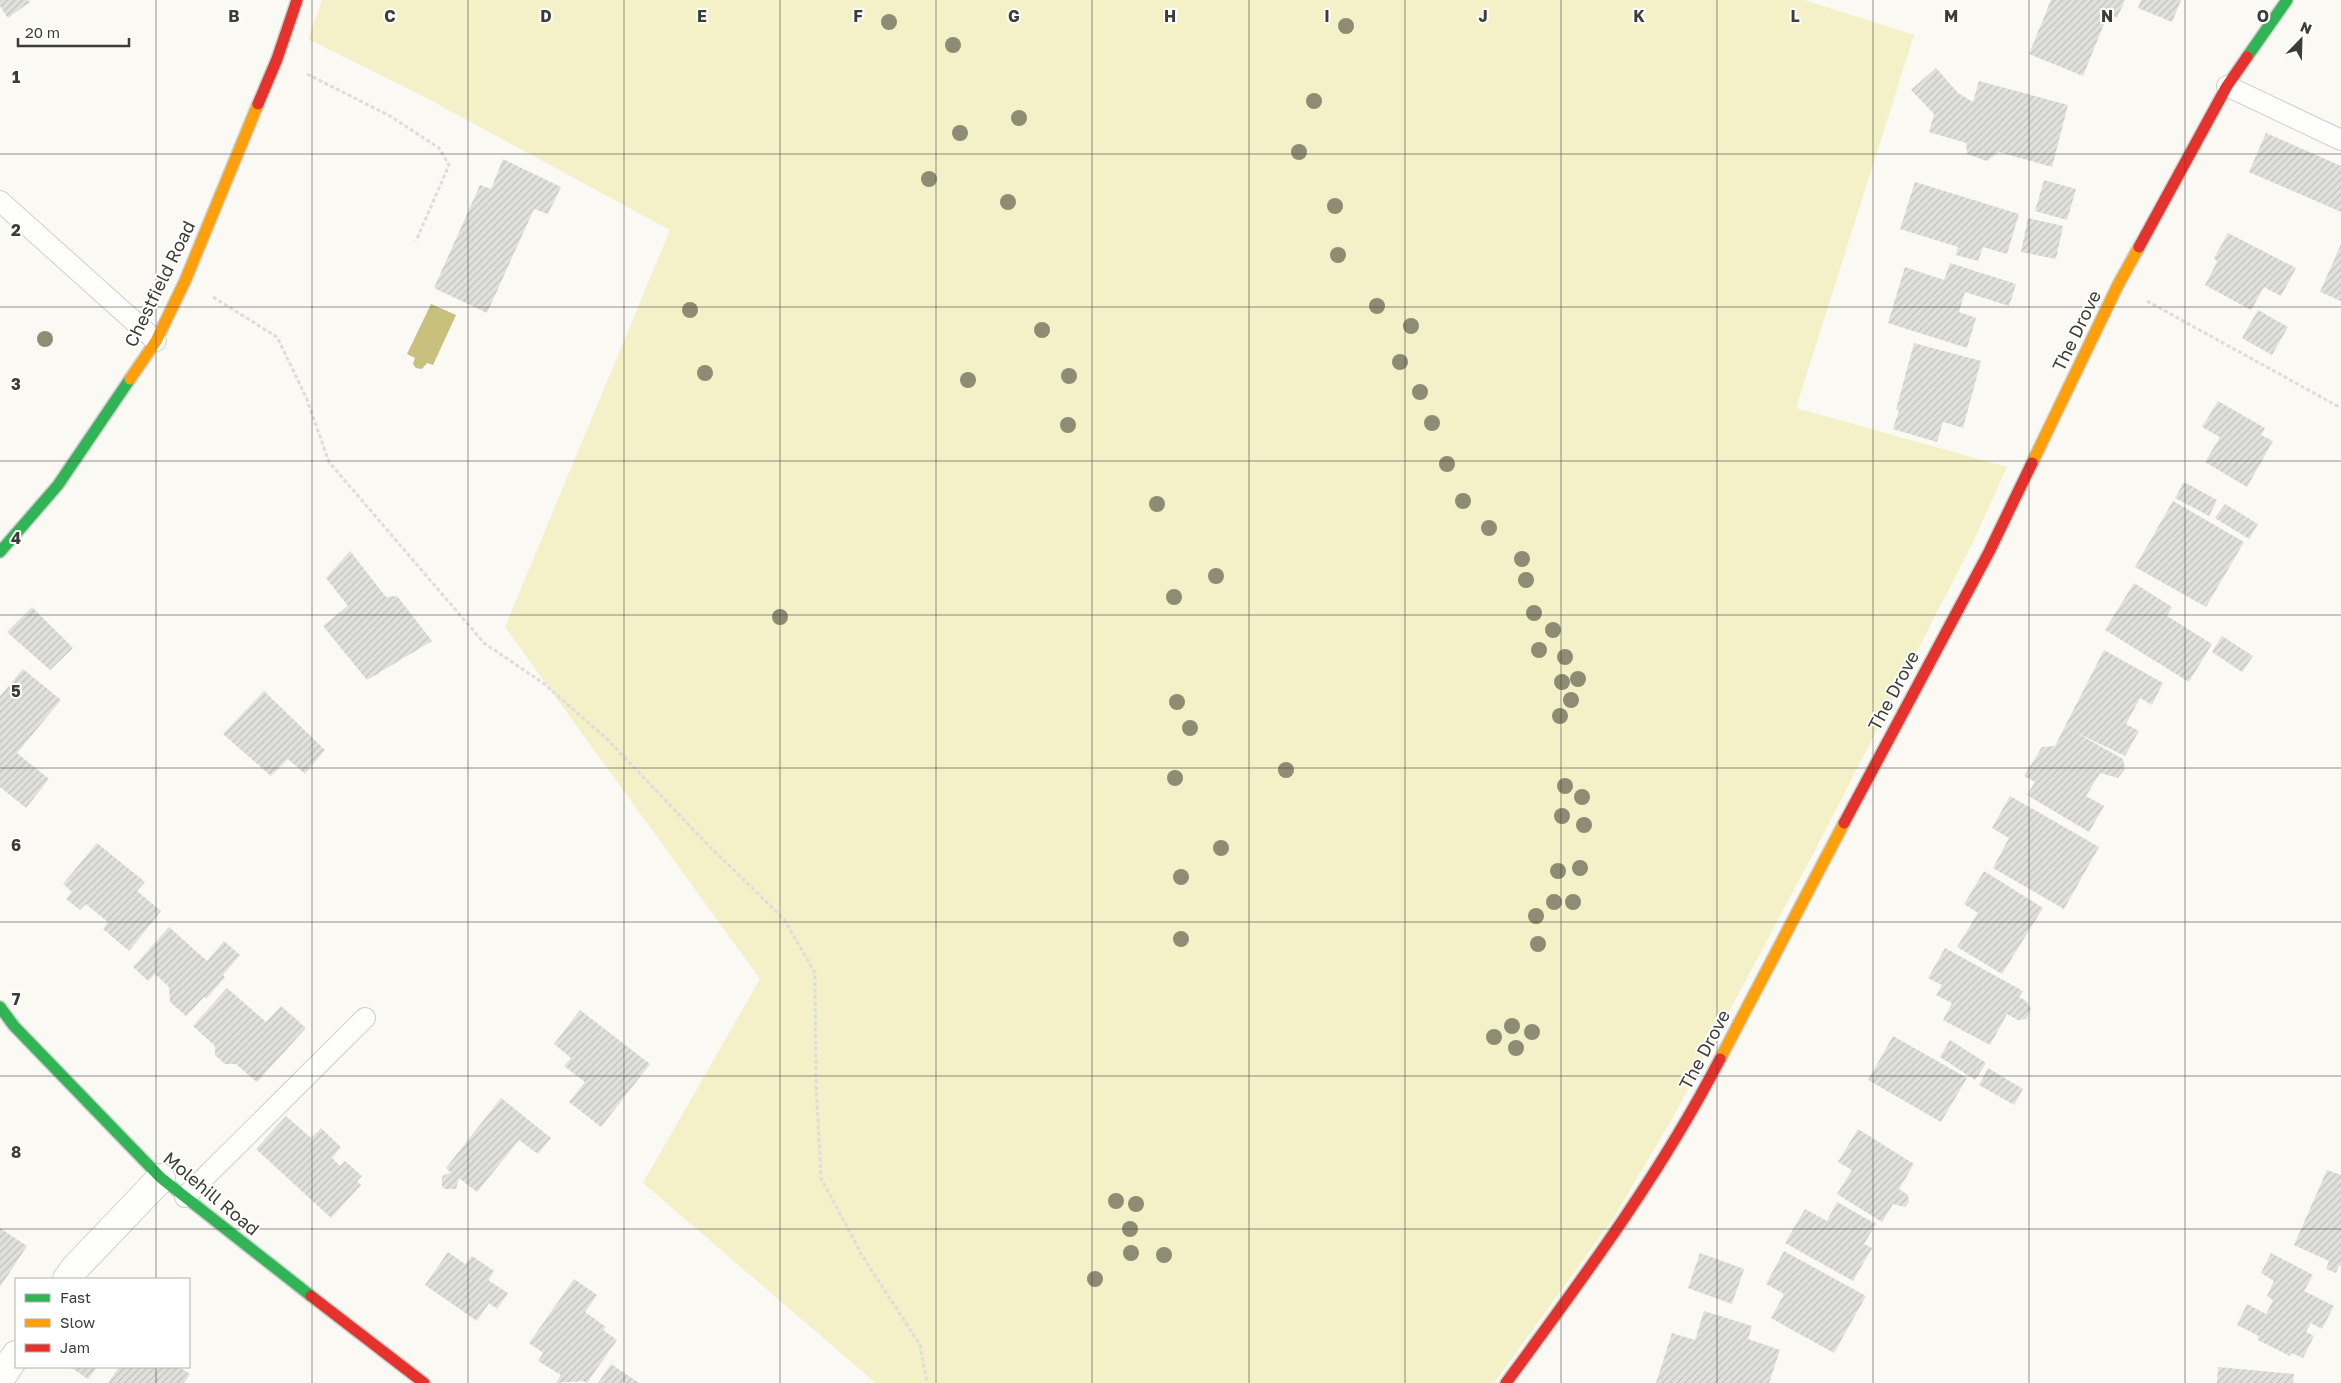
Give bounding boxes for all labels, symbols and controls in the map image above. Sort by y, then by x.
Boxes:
text: B [228,6,240,26]
text: C [384,6,396,26]
text: D [540,6,552,26]
text: E [697,6,707,26]
text: F [853,6,863,26]
text: G [1008,6,1020,26]
text: H [1164,6,1176,26]
text: I [1324,6,1330,26]
text: J [1478,6,1488,26]
text: K [1633,6,1645,26]
text: L [1790,6,1800,26]
text: M [1944,6,1958,26]
text: N [2101,6,2113,26]
text: O [2257,6,2269,26]
scale bar [18,15,129,47]
north arrow [2276,15,2326,65]
text: N [2298,18,2314,37]
text: 20 m [25,23,60,41]
text: 1 [12,67,20,87]
street label: Chestfield Road [119,217,199,350]
text: 2 [11,220,21,240]
street label: The Drove [2047,287,2105,375]
text: 3 [11,374,21,394]
text: 4 [11,528,21,548]
street label: The Drove [1863,647,1923,734]
text: 5 [11,681,21,701]
text: 6 [11,835,21,855]
text: 7 [12,989,21,1009]
street label: The Drove [1674,1006,1734,1093]
text: 8 [11,1142,21,1162]
street label: Molehill Road [159,1147,264,1240]
legend [15,1278,190,1368]
text: Fast [60,1288,91,1306]
text: Slow [60,1313,95,1331]
text: Jam [60,1338,90,1356]

